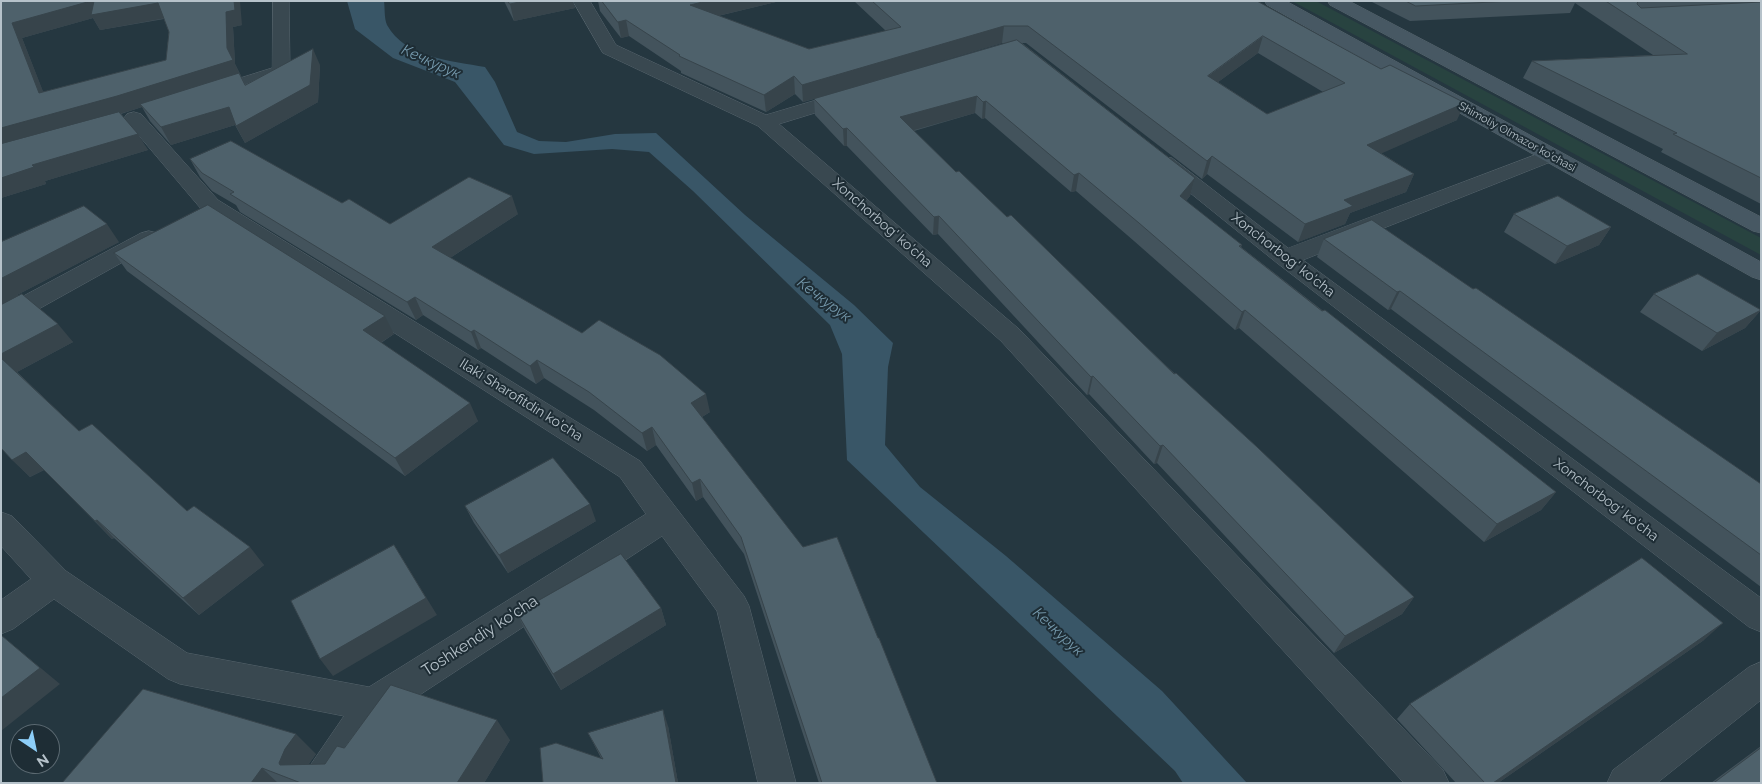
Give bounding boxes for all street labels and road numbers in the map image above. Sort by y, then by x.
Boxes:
street label: Shimoliy Olmazor ko'chasi [1456,99,1578,175]
street label: Xonchorbog' ko'cha [829,175,935,271]
street label: Xonchorbog' ko'cha [1228,209,1338,301]
street label: Ilaki Sharofitdin ko'cha [456,355,586,445]
street label: Xonchorbog' ko'cha [1550,455,1662,545]
street label: Toshkendiy ko'cha [418,591,542,681]

